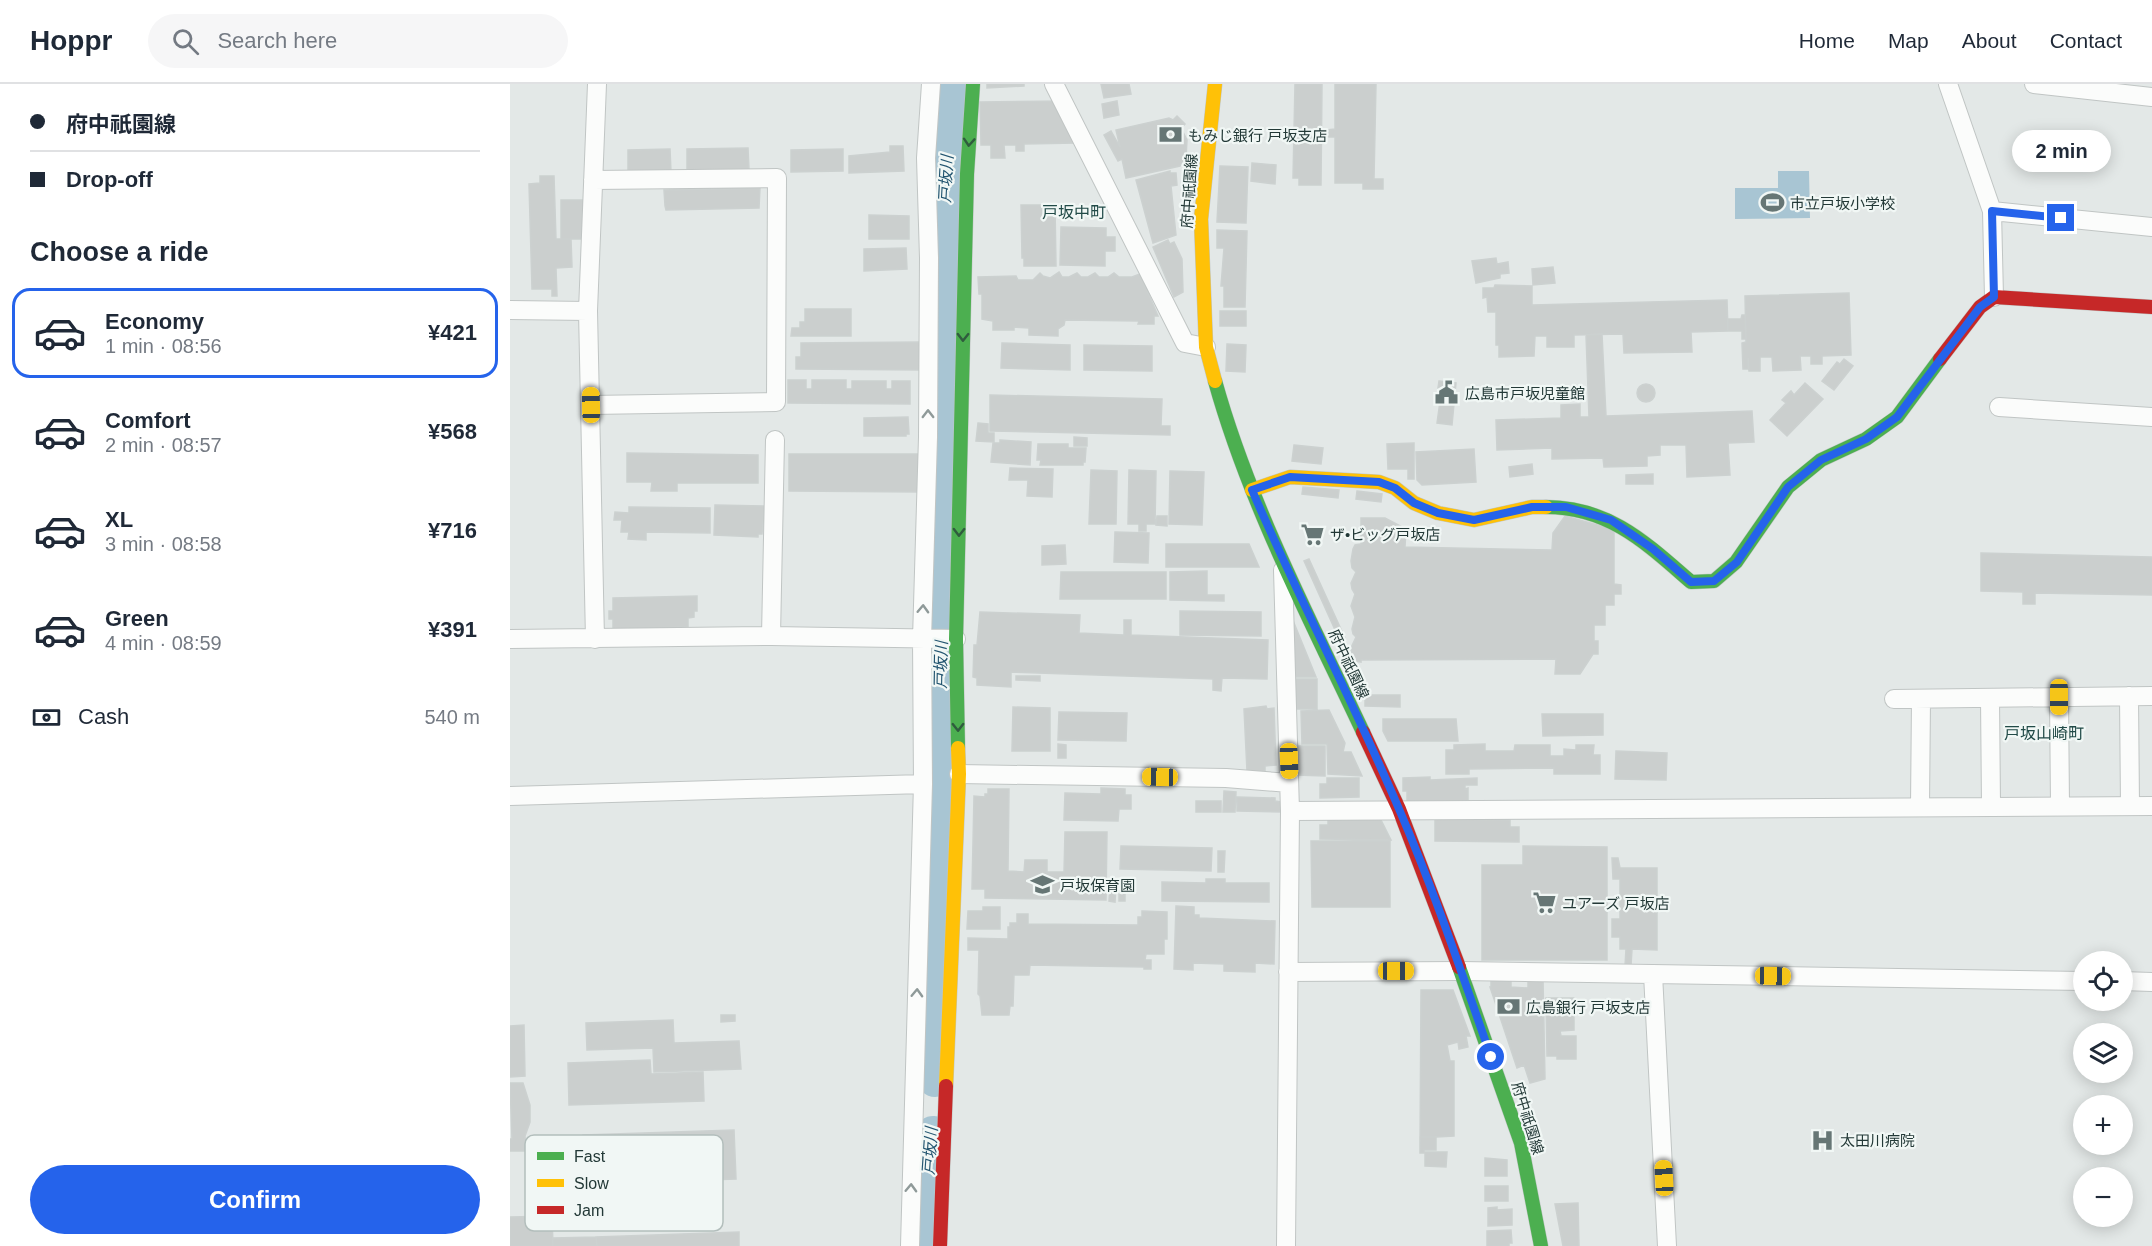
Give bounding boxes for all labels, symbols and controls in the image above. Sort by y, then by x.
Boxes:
search box [148,14,568,68]
text: Hoppr [30,25,112,56]
icon: search [169,25,202,58]
text: Search here [217,28,337,53]
text: Home [1799,29,1855,52]
text: Map [1888,29,1929,52]
text: About [1962,29,2017,52]
text: Contact [2050,29,2122,52]
text: 府中祇園線 [66,112,176,137]
bank icon: もみじ銀行 戸坂支店 [1157,122,1183,148]
place label: もみじ銀行 戸坂支店 [1188,127,1327,144]
callout: 2 min [2012,131,2110,173]
one-way arrow [963,138,976,147]
text: 2 min [2035,140,2088,162]
water label: 戸坂川 [936,153,956,203]
street label: 府中祇園線 [1178,153,1200,229]
text: Drop-off [66,167,153,192]
sports icon: 市立戸坂小学校 [1759,190,1785,216]
place label: 市立戸坂小学校 [1790,195,1895,212]
district label: 戸坂中町 [1042,204,1106,221]
route end [2047,204,2074,231]
text: Choose a ride [30,237,209,267]
icon: car [33,306,87,360]
text: Economy [105,309,204,334]
text: ¥421 [428,320,477,345]
one-way arrow [957,333,969,342]
text: 1 min · 08:56 [105,335,222,357]
public building icon: 広島市戸坂児童館 [1434,380,1460,406]
place label: 広島市戸坂児童館 [1465,385,1585,402]
car [582,387,600,423]
icon: car [33,405,87,459]
text: Comfort [105,408,191,433]
one-way arrow [922,409,934,418]
text: ¥568 [428,419,477,444]
text: 2 min · 08:57 [105,434,222,456]
icon: car [33,504,87,558]
text: XL [105,507,133,532]
text: ¥716 [428,518,477,543]
supermarket icon: ザ•ビッグ戸坂店 [1299,521,1325,547]
place label: ザ•ビッグ戸坂店 [1330,526,1440,543]
one-way arrow [952,528,965,537]
text: 3 min · 08:58 [105,533,222,555]
icon: car [33,603,87,657]
one-way arrow [917,604,929,613]
text: Green [105,606,169,631]
text: ¥391 [428,617,477,642]
street label: 府中祇園線 [1325,626,1373,702]
text: 4 min · 08:59 [105,632,222,654]
water label: 戸坂川 [932,639,950,689]
car [2050,679,2068,715]
icon: cash [30,701,63,734]
text: Cash [78,704,129,729]
text: 540 m [424,706,480,728]
one-way arrow [952,723,965,732]
district label: 戸坂山崎町 [2004,725,2084,742]
car [1279,743,1299,779]
car [1142,768,1178,786]
school or university icon: 戸坂保育園 [1029,872,1055,898]
place label: 戸坂保育園 [1060,877,1135,894]
supermarket icon: ユアーズ 戸坂店 [1531,890,1557,916]
place label: ユアーズ 戸坂店 [1562,895,1670,912]
map controls [2073,951,2133,1227]
button: locate [2073,951,2133,1011]
car [1378,962,1414,980]
car [1755,967,1791,985]
one-way arrow [911,988,924,997]
bank icon: 広島銀行 戸坂支店 [1495,994,1521,1020]
place label: 広島銀行 戸坂支店 [1526,999,1650,1016]
button: layers [2073,1023,2133,1083]
route start [1477,1043,1504,1070]
street label: 府中祇園線 [1509,1080,1547,1156]
button: + [2073,1095,2133,1155]
water label: 戸坂川 [920,1124,940,1176]
hospital icon: 太田川病院 [1809,1127,1835,1153]
place label: 太田川病院 [1840,1132,1915,1149]
legend [525,1135,723,1231]
text: Fast [574,1148,606,1165]
car [1654,1160,1674,1196]
button: Confirm [30,1165,480,1234]
button: − [2073,1167,2133,1227]
text: Slow [574,1175,609,1192]
one-way arrow [905,1183,918,1192]
text: Jam [574,1202,604,1219]

